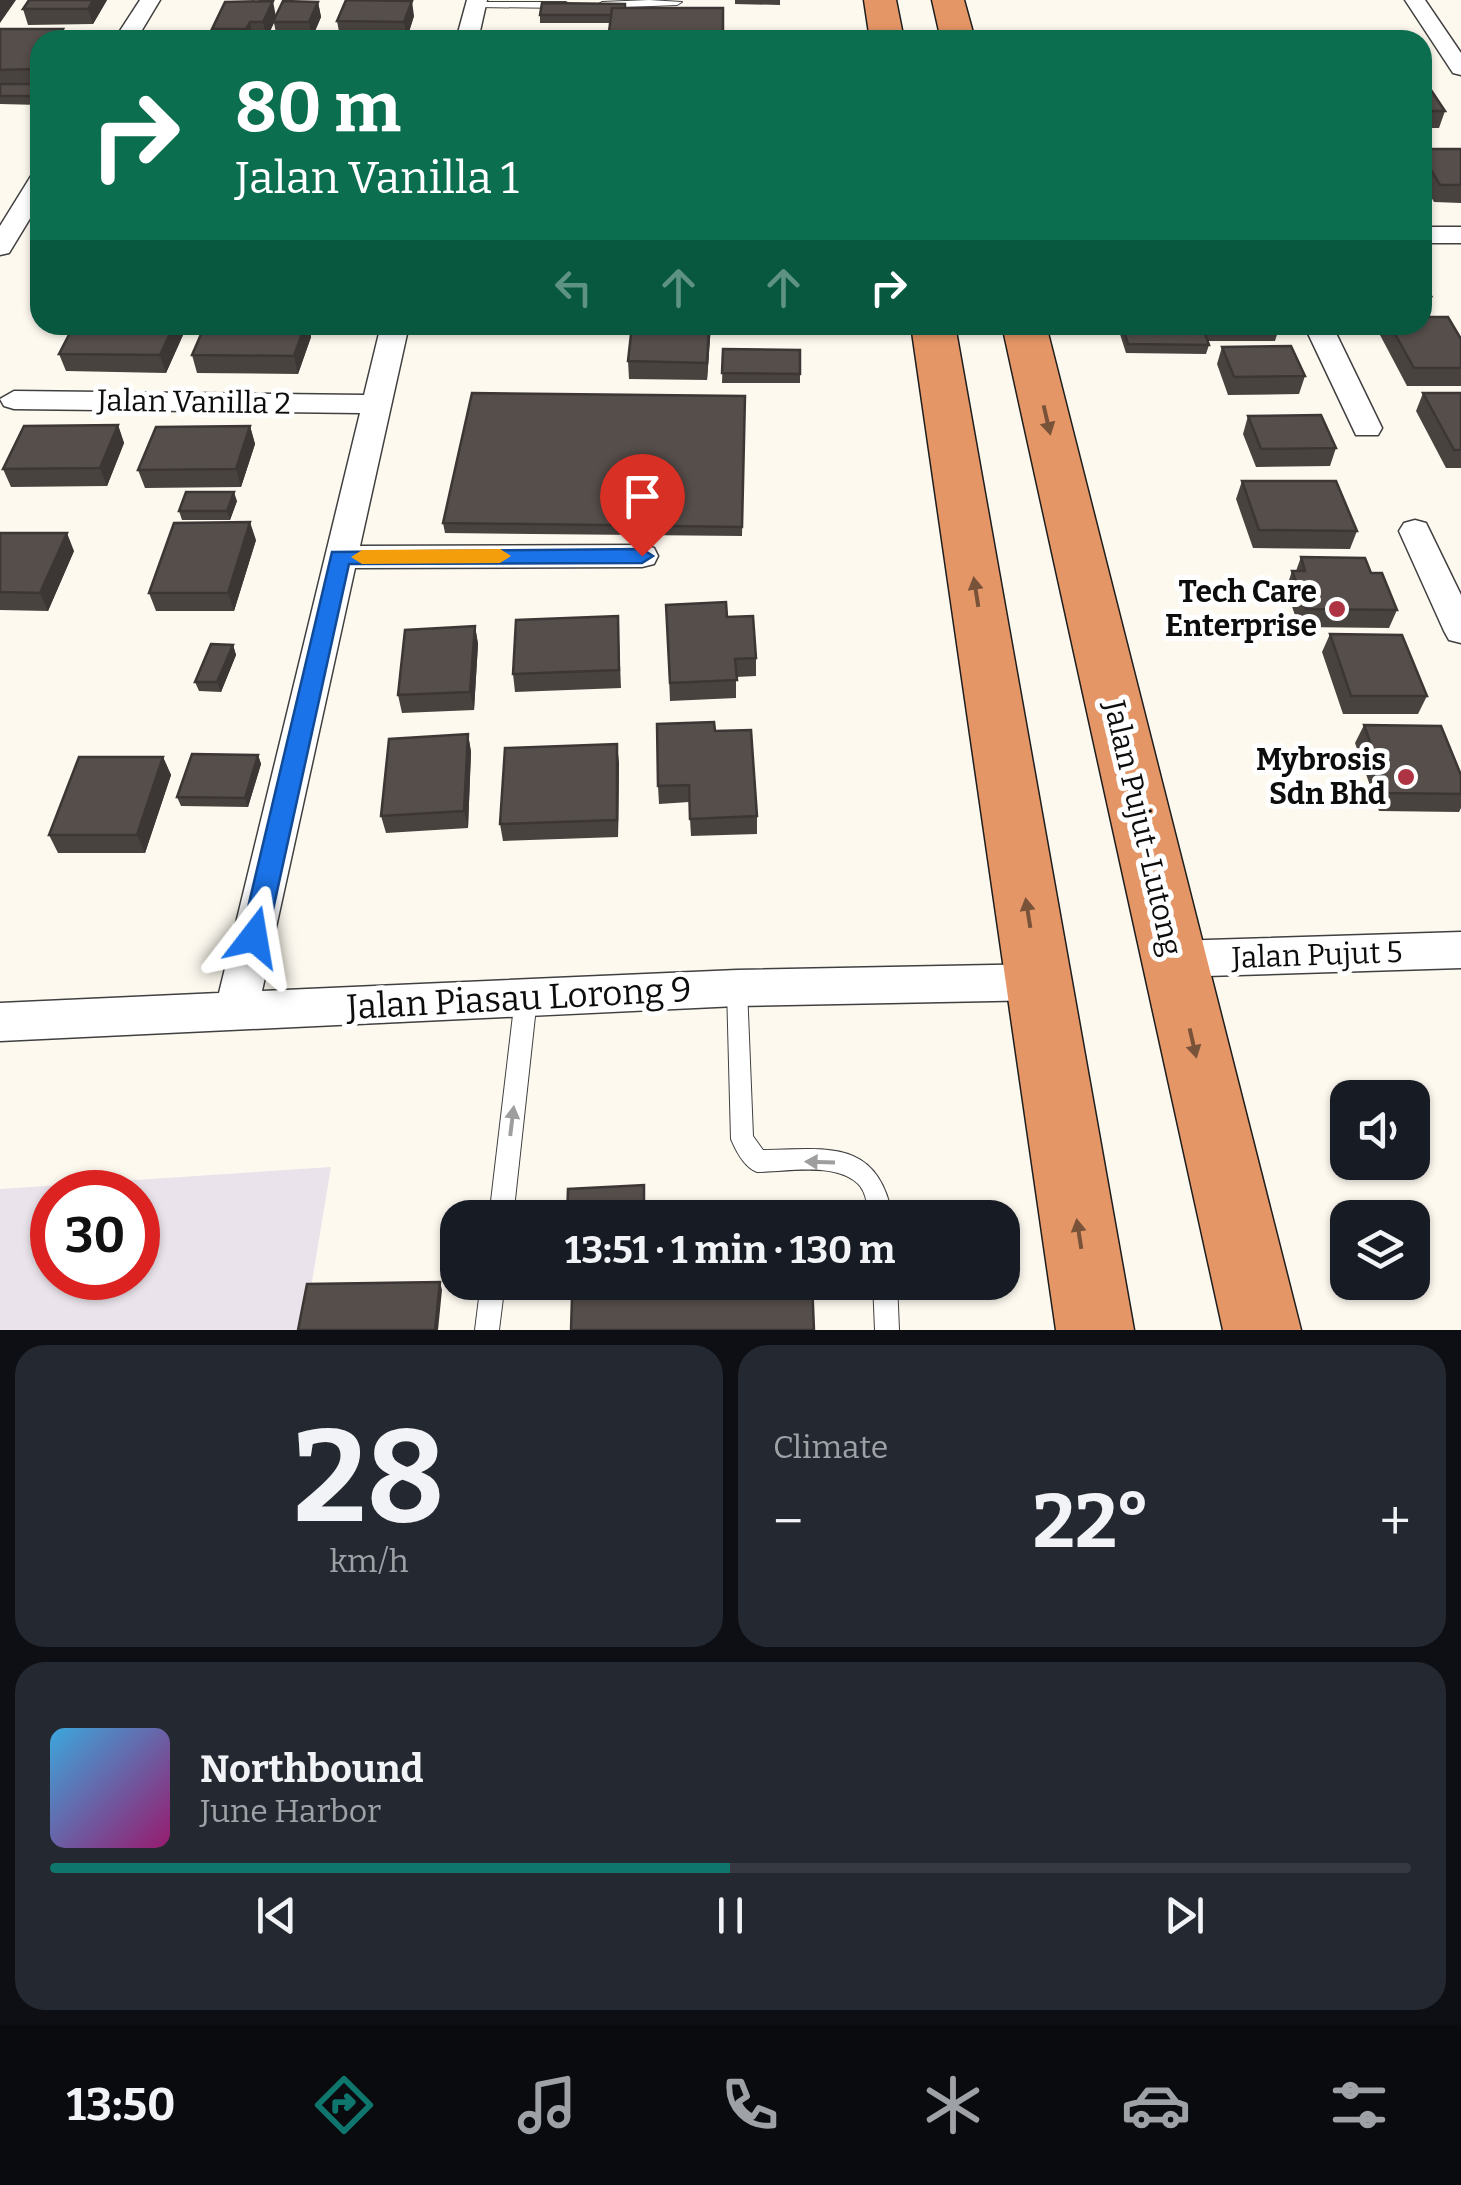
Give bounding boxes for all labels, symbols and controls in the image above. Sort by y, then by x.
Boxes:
text: 80 m [235,66,401,150]
icon: right [70,70,200,200]
text: Jalan Vanilla 1 [235,151,519,205]
icon: left [546,260,601,315]
icon: ahead [651,260,706,315]
icon: ahead [756,260,811,315]
icon: right [861,260,916,315]
street label: Jalan Vanilla 2 [96,382,291,422]
one-way arrow [1040,405,1055,436]
pin [600,454,685,557]
icon: arrive [615,469,670,524]
place label: Tech Care Enterprise [1165,574,1317,644]
one-way arrow [968,576,983,607]
marker: Tech Care Enterprise [1326,598,1348,620]
street label: Jalan Pujut-Lutong [1096,696,1190,959]
place label: Mybrosis Sdn Bhd [1256,742,1386,812]
marker: Mybrosis Sdn Bhd [1395,766,1417,788]
position arrow [202,885,306,989]
one-way arrow [1019,897,1035,928]
street label: Jalan Pujut 5 [1230,934,1403,976]
street label: Jalan Piasau Lorong 9 [345,968,692,1028]
one-way arrow [1186,1028,1201,1059]
map controls [1330,1080,1430,1300]
button: sound [1330,1080,1430,1180]
one-way arrow [504,1104,520,1136]
one-way arrow [804,1154,836,1170]
speed limit sign: 30 [30,1170,160,1300]
button: layers [1330,1200,1430,1300]
one-way arrow [1071,1217,1086,1249]
text: 13:51 · 1 min · 130 m [565,1227,895,1273]
text: 28 [293,1399,445,1555]
text: Climate [773,1428,888,1466]
text: 22° [1033,1477,1150,1567]
text: − [773,1489,803,1555]
text: + [1380,1489,1411,1555]
text: km/h [329,1542,409,1580]
text: Northbound [200,1746,423,1792]
text: June Harbor [200,1792,381,1830]
icon: previous [249,1888,304,1943]
icon: pause [703,1888,758,1943]
icon: next [1157,1888,1212,1943]
icon: directions [309,2070,379,2140]
icon: music [512,2070,582,2140]
icon: phone [715,2070,785,2140]
icon: climate [918,2070,988,2140]
icon: car [1121,2070,1191,2140]
icon: filters [1324,2070,1394,2140]
text: 13:50 [67,2078,176,2132]

